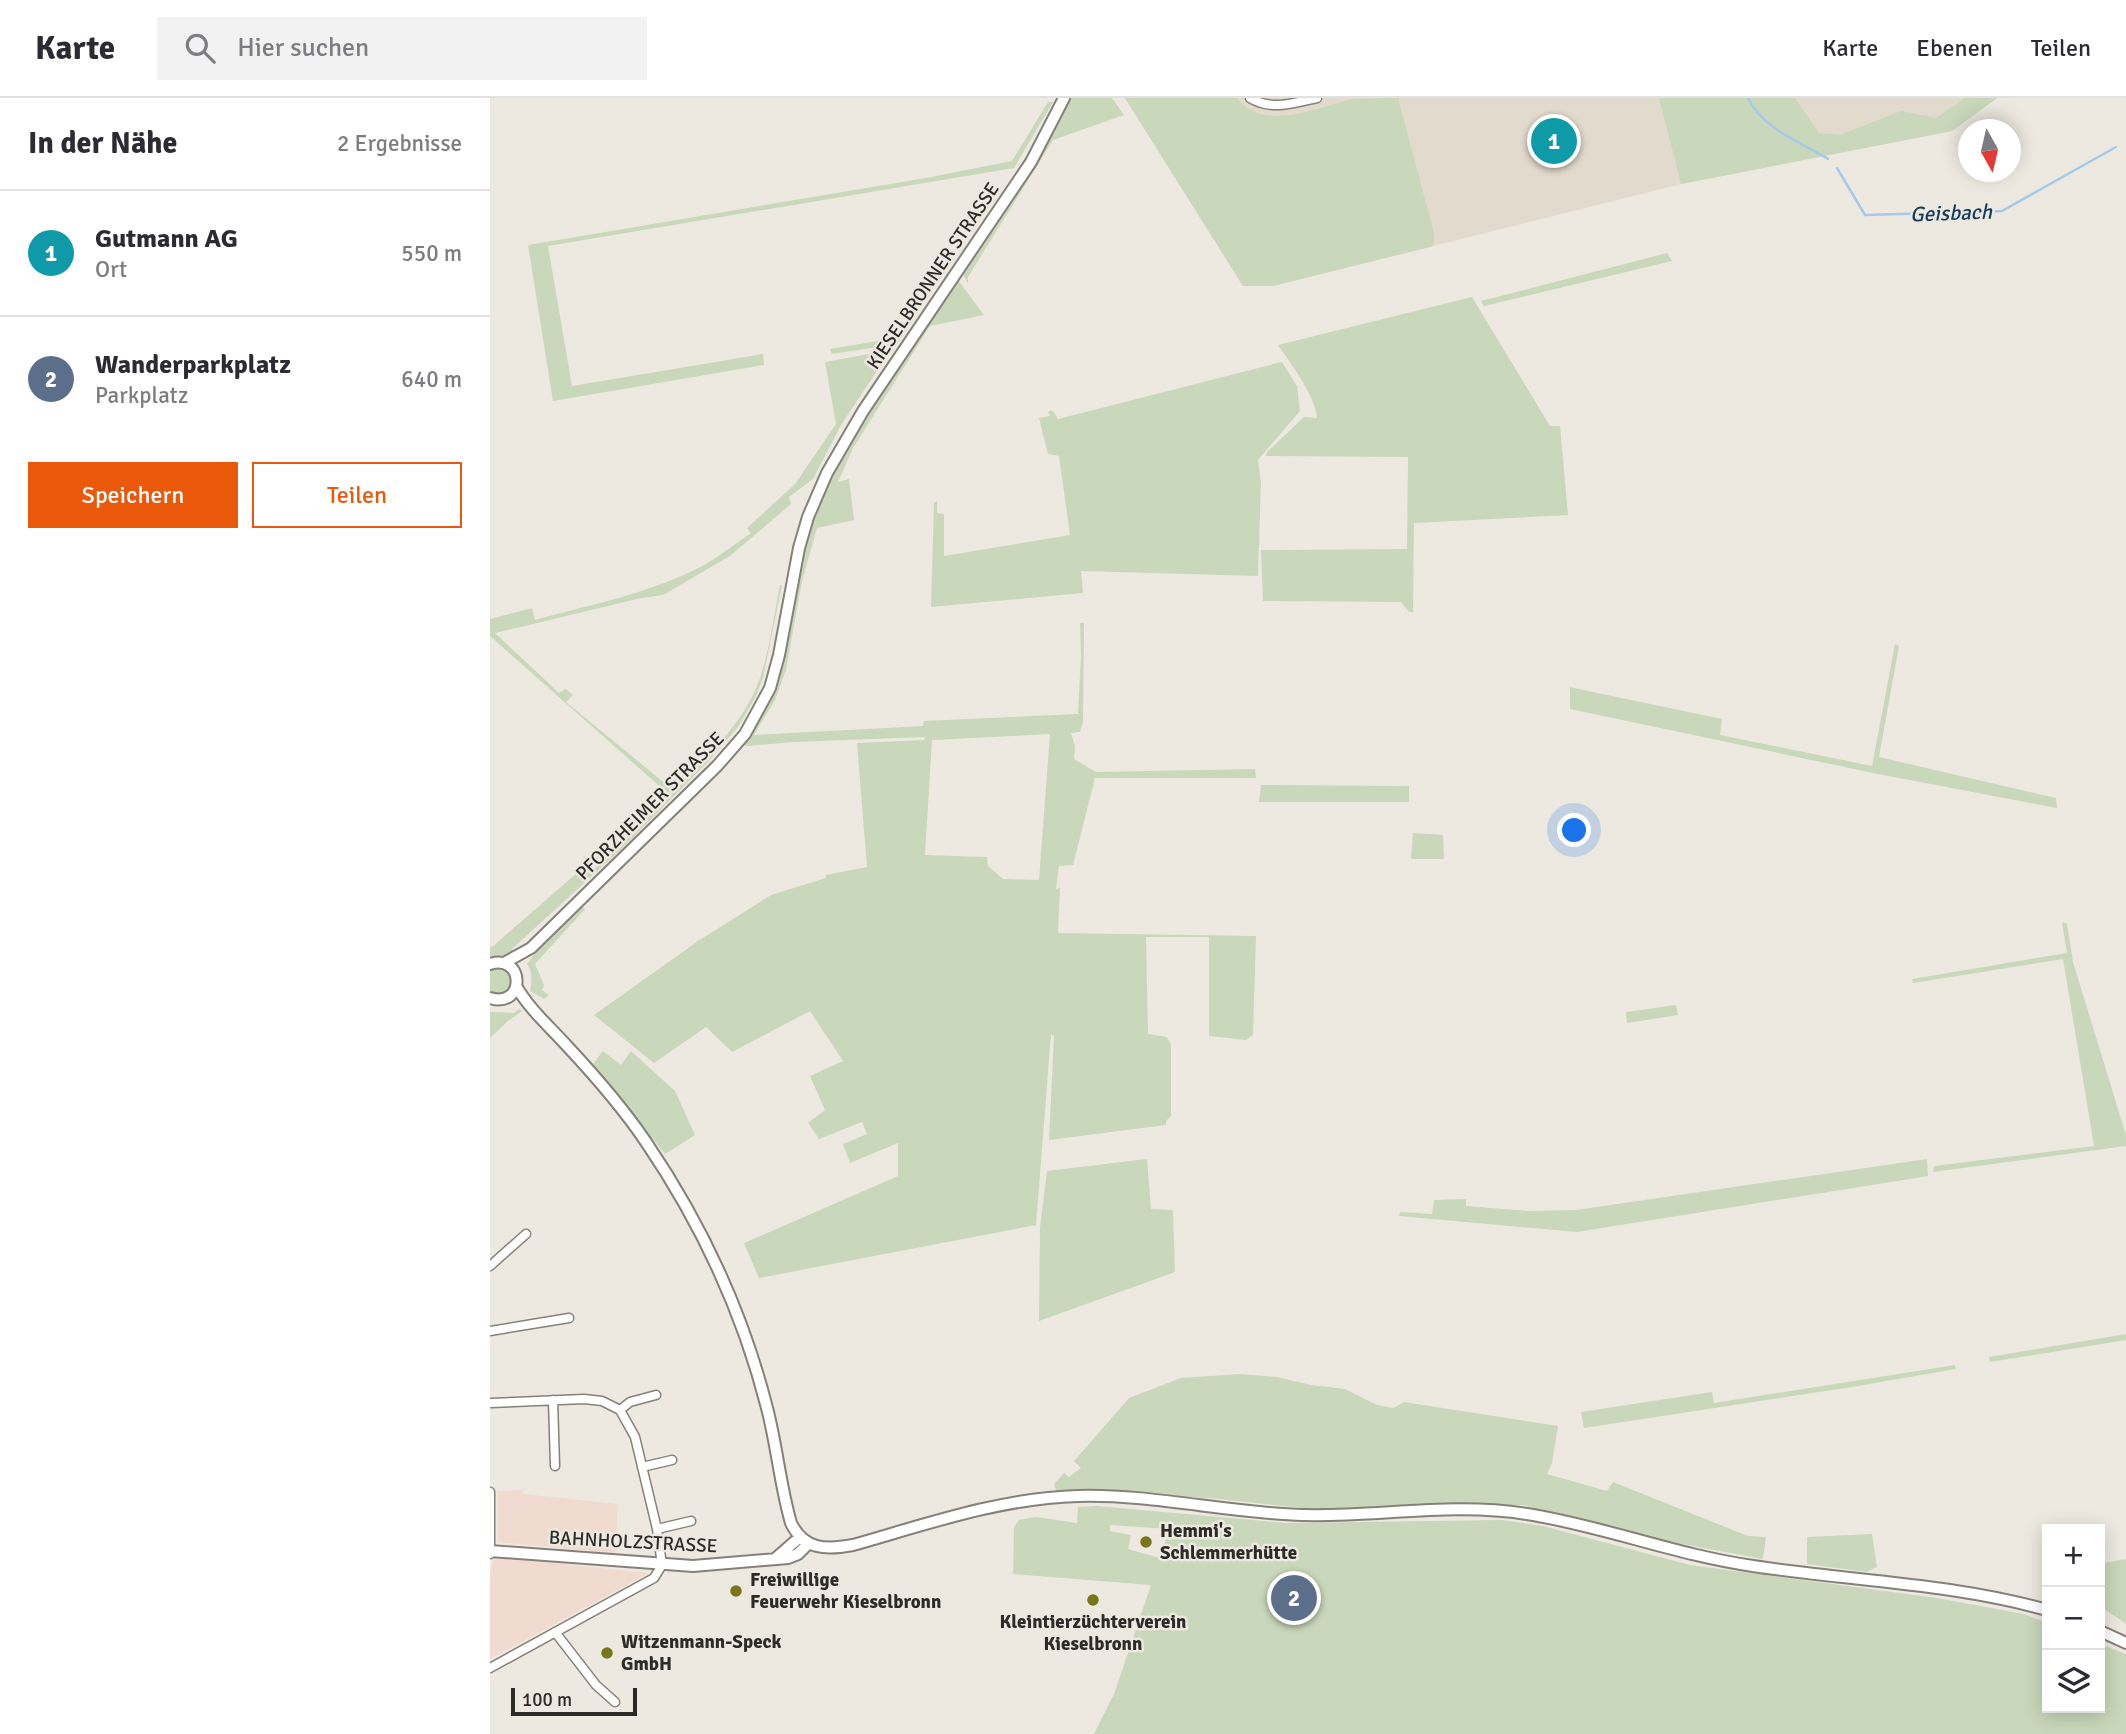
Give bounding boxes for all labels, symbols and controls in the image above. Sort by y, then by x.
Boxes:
search box [157,17,647,80]
text: Karte [35,28,115,69]
icon: search [181,29,219,67]
text: Hier suchen [237,32,369,64]
text: Karte [1822,33,1878,63]
text: Ebenen [1916,33,1993,63]
text: Teilen [2031,33,2091,63]
pin: 1 [1531,115,1577,167]
north arrow [1958,119,2021,182]
text: In der Nähe [28,125,177,162]
text: 2 Ergebnisse [337,129,462,158]
street label: KIESELBRONNER STRASSE [861,178,1005,374]
water label: Geisbach [1910,199,1993,227]
text: Gutmann AG [95,223,238,255]
text: 1 [45,239,57,268]
text: 550 m [401,239,462,268]
text: Ort [95,255,127,284]
text: Wanderparkplatz [95,349,291,381]
text: 2 [45,365,57,394]
text: 640 m [401,365,462,394]
text: Parkplatz [95,381,188,410]
button: Speichern [28,462,238,528]
button: Teilen [252,462,462,528]
street label: PFORZHEIMER STRASSE [571,727,729,885]
your location [1557,813,1591,847]
place label: Hemmi's Schlemmerhütte [1160,1519,1297,1565]
map controls [2042,1524,2105,1713]
button: + [2042,1524,2105,1587]
street label: BAHNHOLZSTRASSE [548,1526,718,1558]
marker: Hemmi's Schlemmerhütte [1138,1534,1154,1550]
place label: Freiwillige Feuerwehr Kieselbronn [750,1568,941,1614]
pin: 2 [1271,1572,1317,1624]
marker: Freiwillige Feuerwehr Kieselbronn [728,1583,744,1599]
button: − [2042,1587,2105,1650]
marker: Kleintierzüchterverein Kieselbronn [1085,1592,1101,1608]
place label: Kleintierzüchterverein Kieselbronn [1000,1610,1186,1656]
place label: Witzenmann-Speck GmbH [621,1630,782,1676]
marker: Witzenmann-Speck GmbH [599,1645,615,1661]
button: layers [2042,1650,2105,1713]
scale bar [511,1685,637,1717]
text: 100 m [522,1688,572,1712]

